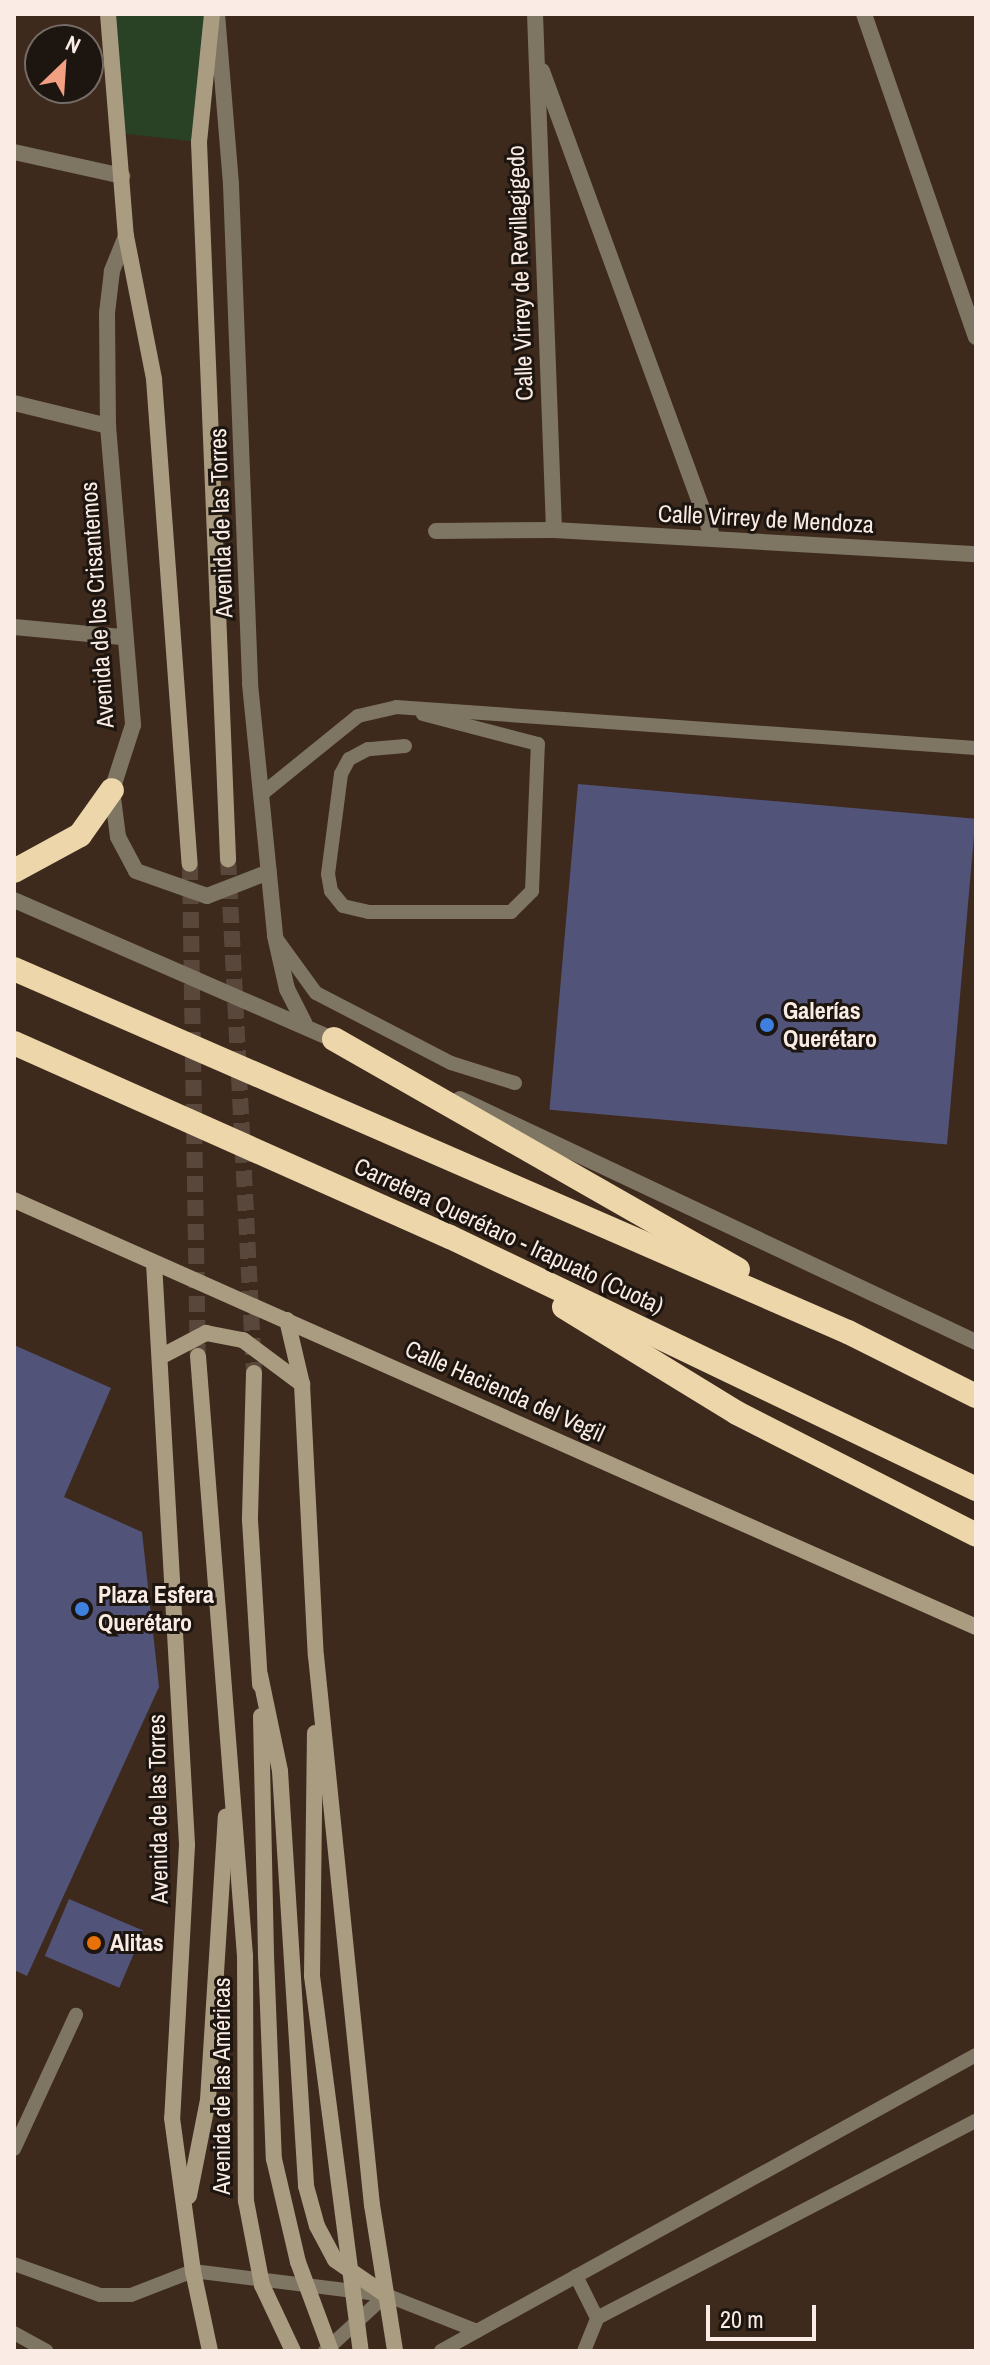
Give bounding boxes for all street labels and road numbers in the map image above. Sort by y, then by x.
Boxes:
street label: Calle Virrey de Revillagigedo [501,145,539,401]
street label: Avenida de las Torres [203,428,239,618]
street label: Avenida de los Crisantemos [74,481,120,729]
street label: Calle Virrey de Mendoza [657,499,875,539]
street label: Carretera Querétaro - Irapuato (Cuota) [350,1152,668,1320]
street label: Calle Hacienda del Vegil [401,1334,609,1448]
street label: Avenida de las Torres [142,1714,174,1904]
street label: Avenida de las Américas [208,1977,236,2195]

